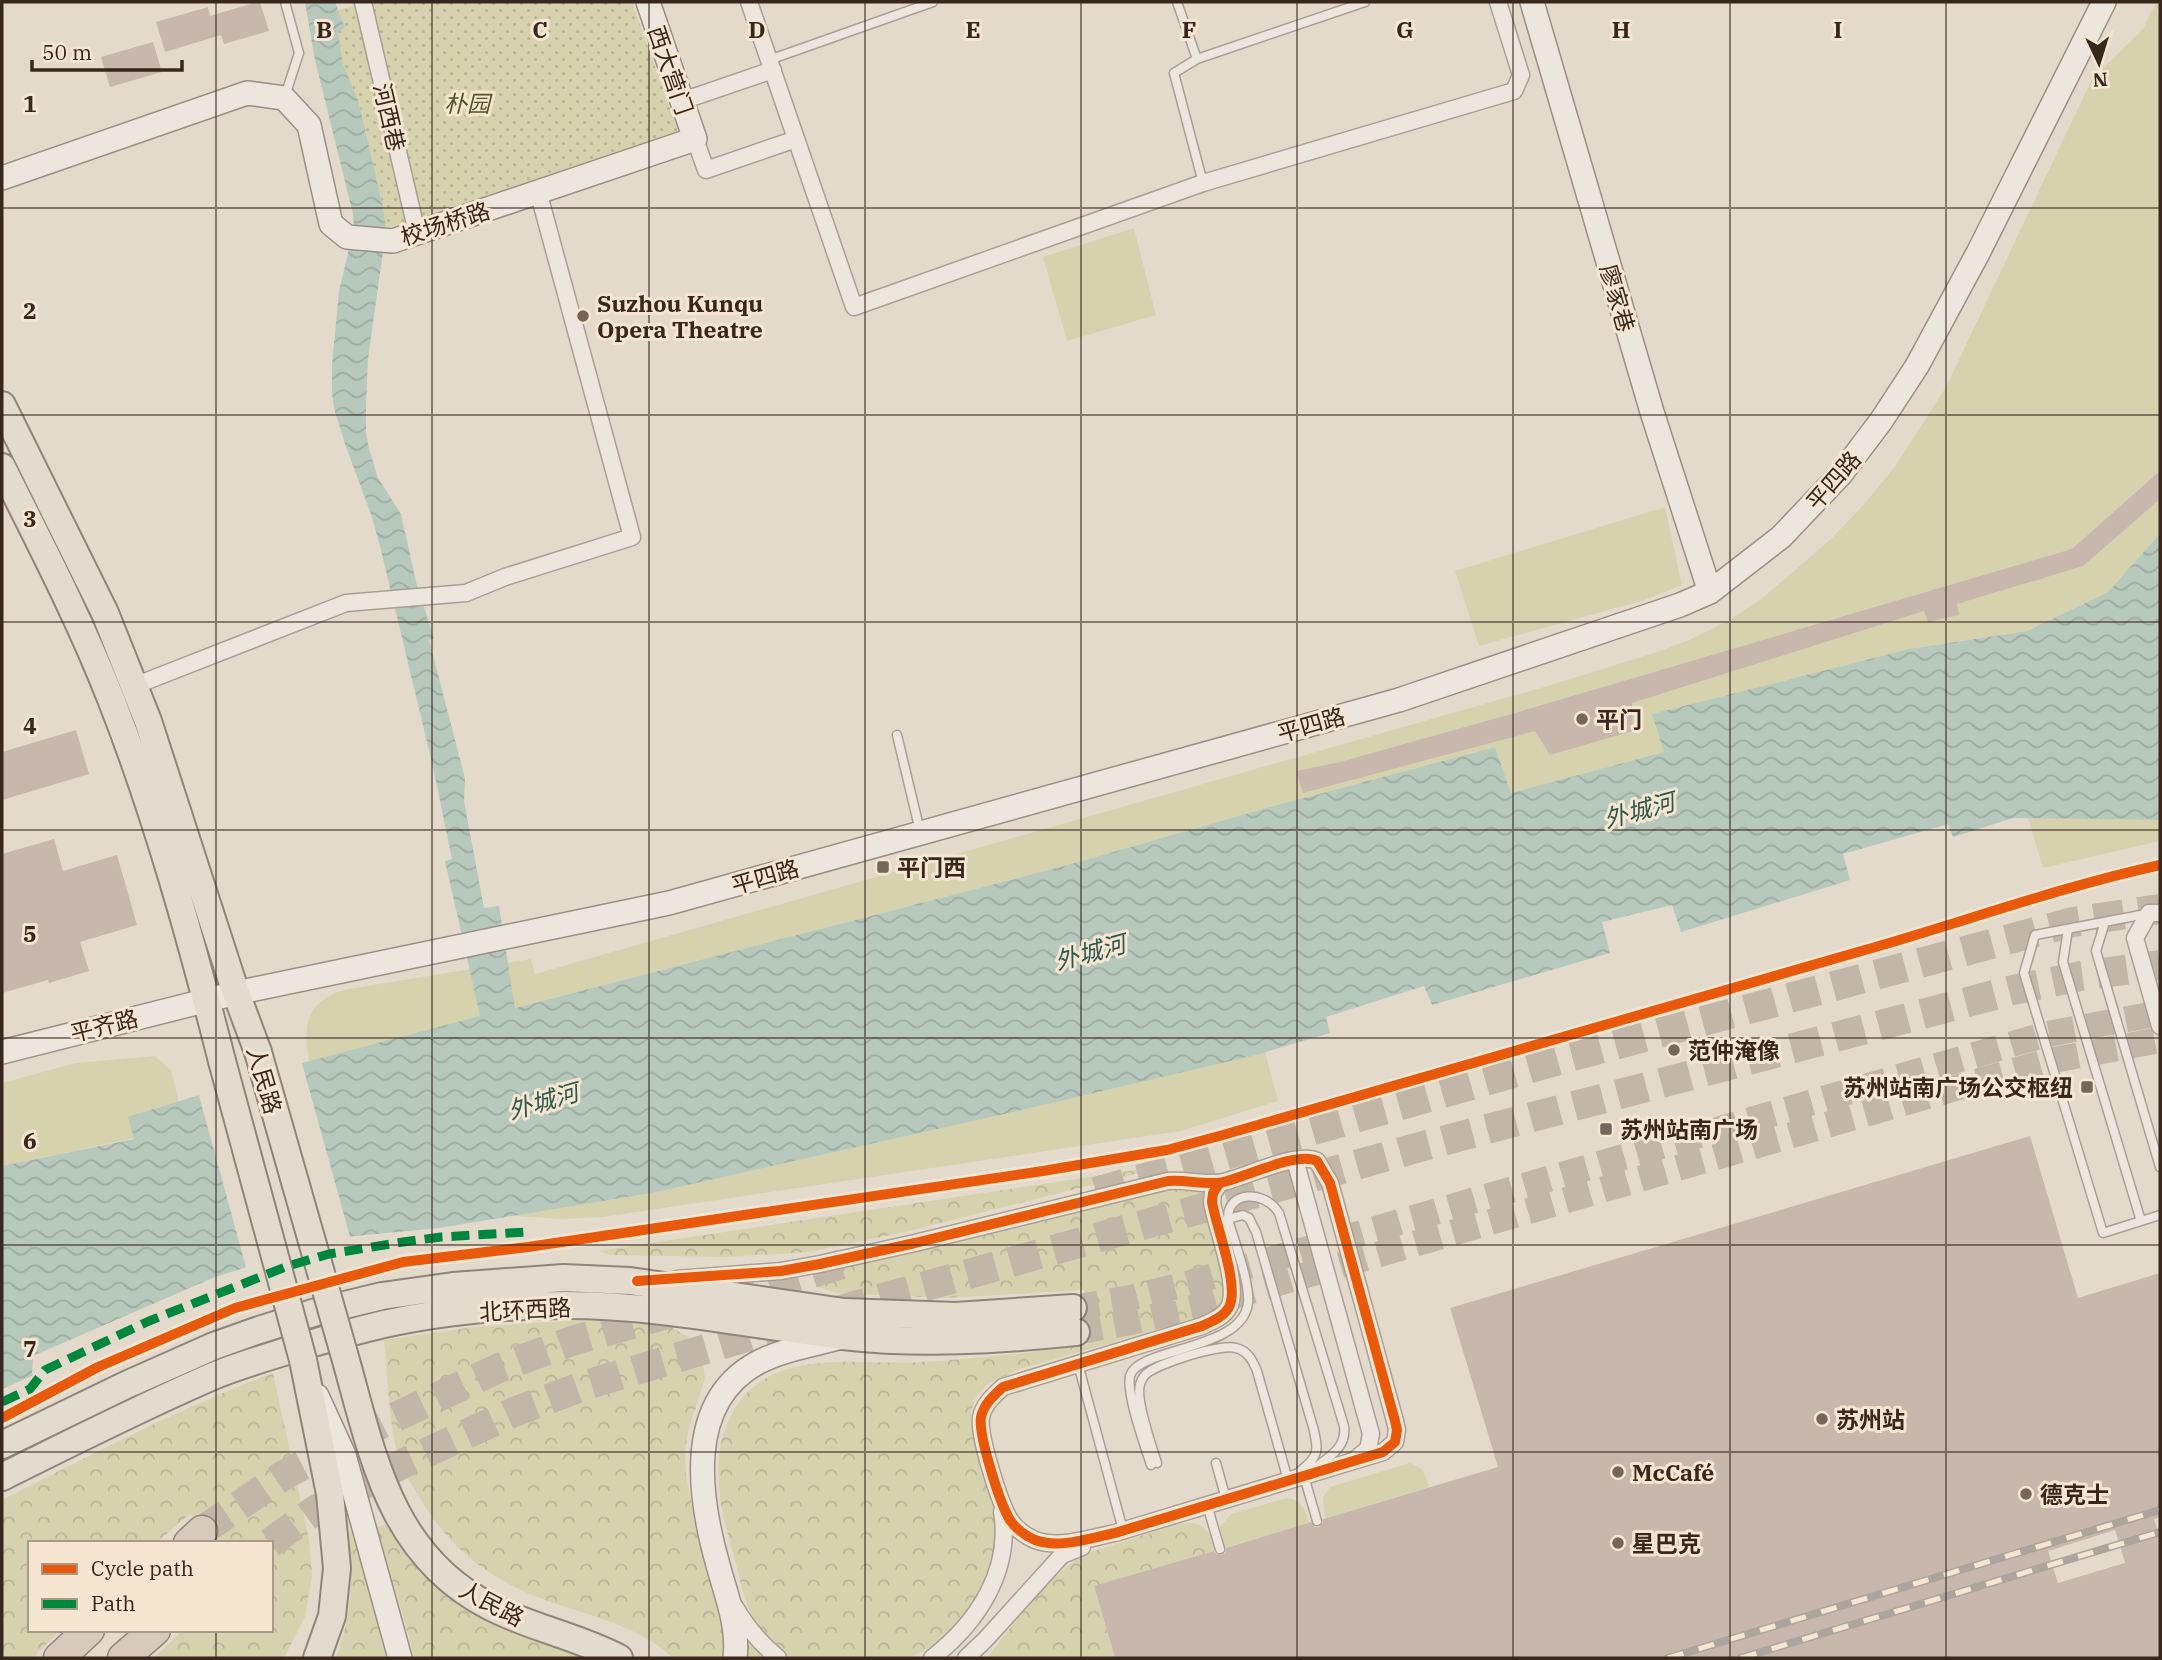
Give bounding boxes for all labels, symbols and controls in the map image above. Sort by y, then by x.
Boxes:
text: B [316,14,332,44]
text: C [532,14,548,44]
text: D [748,14,766,44]
text: E [965,14,981,44]
text: F [1182,14,1196,44]
text: G [1396,14,1414,44]
text: H [1612,14,1630,44]
text: I [1834,14,1842,44]
street label: 西大营门 [642,22,700,118]
scale bar [32,28,182,72]
north arrow [2064,28,2134,98]
text: 50 m [42,38,92,66]
text: N [2092,67,2109,92]
street label: 河西巷 [368,80,412,154]
text: 1 [23,88,37,118]
park label: 朴园 [444,88,493,118]
street label: 校场桥路 [397,195,493,251]
street label: 廖家巷 [1594,261,1642,335]
place label: Suzhou Kunqu Opera Theatre [597,288,763,344]
text: 2 [23,295,37,325]
marker: Suzhou Kunqu Opera Theatre [575,308,591,324]
street label: 平四路 [1799,444,1867,516]
text: 3 [23,503,37,533]
street label: 平四路 [1274,700,1348,748]
place label: 平门 [1596,704,1642,734]
text: 4 [23,710,37,740]
marker: 平门 [1574,711,1590,727]
water label: 外城河 [1600,784,1682,835]
street label: 平四路 [728,852,802,900]
place label: 平门西 [897,852,966,882]
marker: 平门西 [875,859,891,875]
text: 5 [23,918,37,948]
water label: 外城河 [1051,926,1133,977]
street label: 平齐路 [67,1002,141,1048]
place label: 范仲淹像 [1688,1035,1780,1065]
marker: 范仲淹像 [1666,1042,1682,1058]
street label: 人民路 [241,1043,289,1117]
place label: 苏州站南广场公交枢纽 [1843,1072,2073,1102]
water label: 外城河 [504,1075,586,1126]
marker: 苏州站南广场公交枢纽 [2079,1079,2095,1095]
place label: 苏州站南广场 [1620,1114,1758,1144]
marker: 苏州站南广场 [1598,1121,1614,1137]
text: 6 [23,1125,37,1155]
street label: 北环西路 [478,1292,572,1326]
text: 7 [23,1333,37,1363]
place label: 苏州站 [1836,1404,1905,1434]
marker: 苏州站 [1814,1411,1830,1427]
place label: McCafé [1632,1457,1714,1487]
marker: McCafé [1610,1464,1626,1480]
place label: 德克士 [2040,1479,2109,1509]
marker: 德克士 [2018,1486,2034,1502]
place label: 星巴克 [1632,1528,1701,1558]
marker: 星巴克 [1610,1535,1626,1551]
legend [28,1541,273,1632]
text: Cycle path [91,1554,194,1582]
street label: 人民路 [454,1574,530,1632]
text: Path [91,1589,136,1617]

